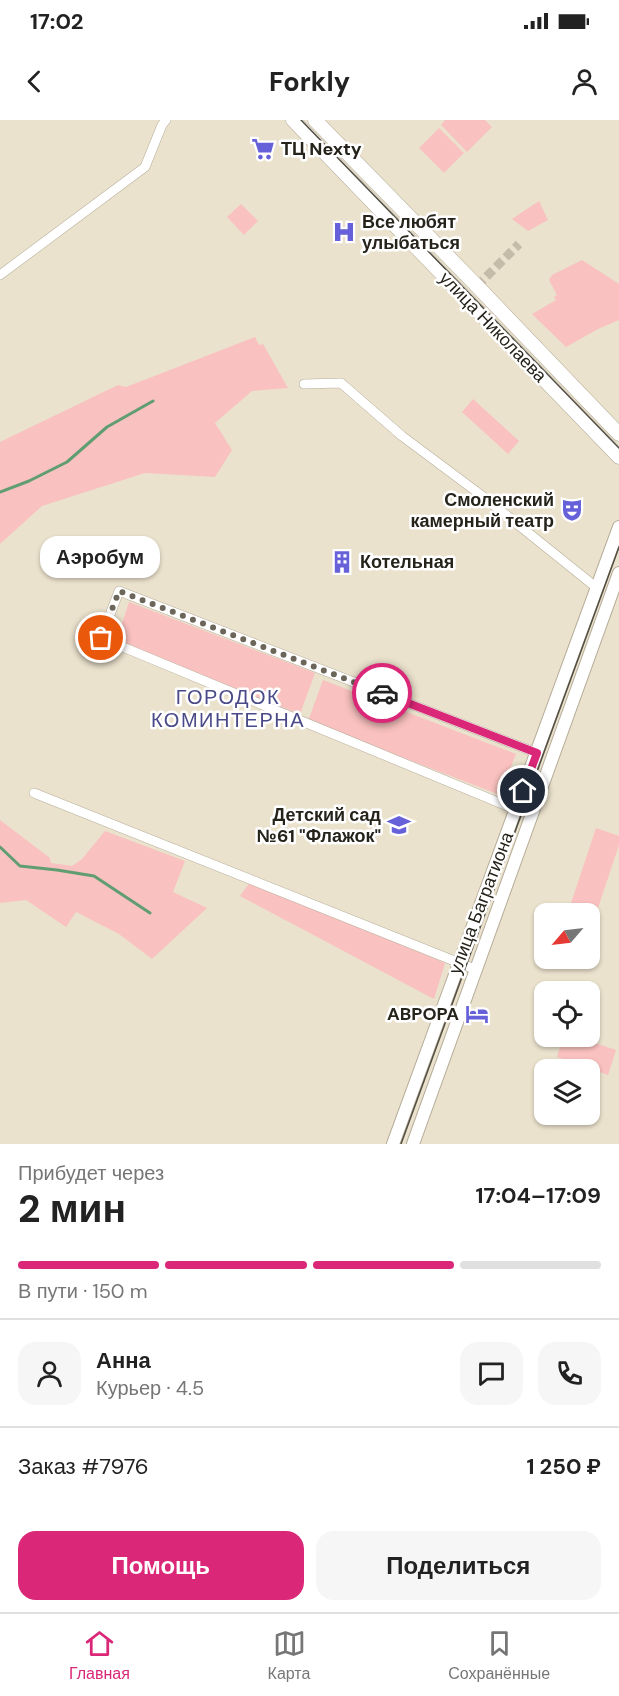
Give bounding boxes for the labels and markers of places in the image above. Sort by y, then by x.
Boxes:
supermarket icon: ТЦ Nexty [250,136,276,162]
place label: ТЦ Nexty [281,137,362,161]
place label: Все любят улыбаться [362,210,460,255]
hospital icon: Все любят улыбаться [331,219,357,245]
place label: Смоленский камерный театр [410,488,554,533]
theatre icon: Смоленский камерный театр [559,497,585,523]
callout: Аэробум [41,536,161,578]
building icon: Котельная [329,549,355,575]
place label: Котельная [360,550,454,574]
pin [75,612,126,663]
pin [497,765,548,816]
place label: Детский сад №61 "Флажок" [257,803,382,848]
school or university icon: Детский сад №61 "Флажок" [386,812,412,838]
hotel icon: ABPOPA [464,1001,490,1027]
place label: ABPOPA [387,1002,459,1026]

